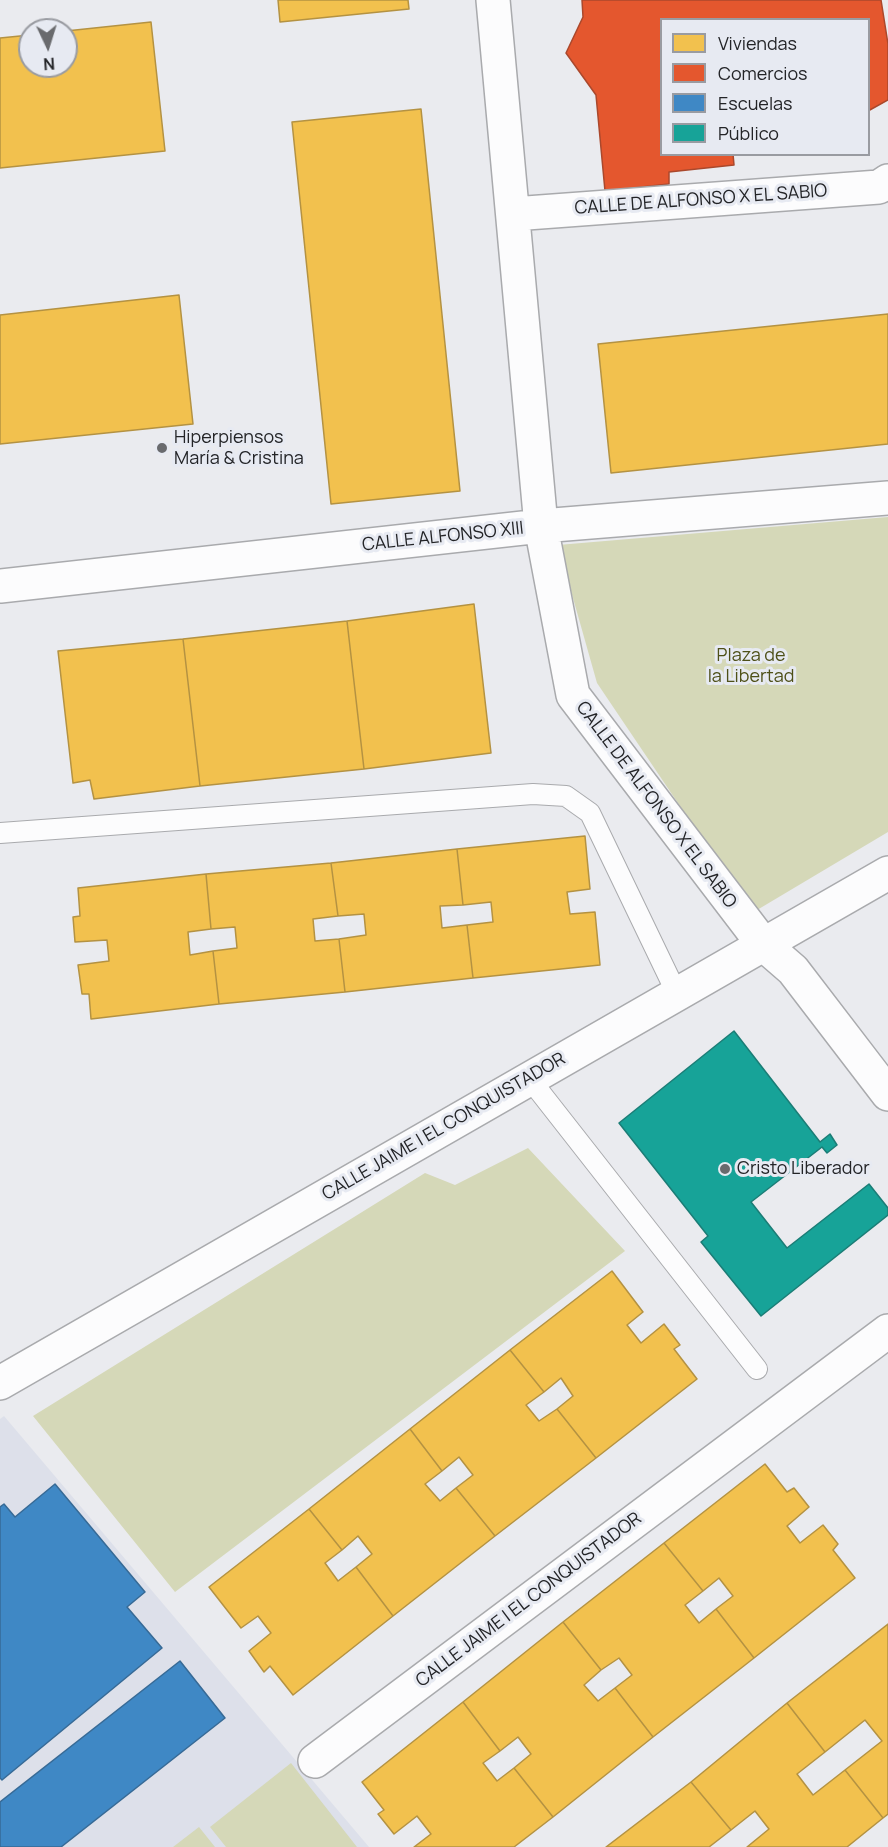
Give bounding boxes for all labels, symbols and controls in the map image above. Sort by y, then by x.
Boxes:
north arrow [18,18,78,78]
legend [660,18,870,156]
text: Viviendas [718,31,797,55]
text: N [43,53,56,75]
text: Comercios [718,61,807,85]
text: Escuelas [718,91,793,115]
text: Público [718,121,779,145]
street label: CALLE DE ALFONSO X EL SABIO [574,180,828,220]
place label: Hiperpiensos María & Cristina [174,427,304,470]
marker: Hiperpiensos María & Cristina [155,441,169,455]
street label: CALLE ALFONSO XIII [361,518,525,556]
park label: Plaza de la Libertad [708,645,794,688]
street label: CALLE DE ALFONSO X EL SABIO [571,697,741,913]
street label: CALLE JAIME I EL CONQUISTADOR [319,1048,569,1206]
place label: Cristo Liberador [737,1158,870,1180]
marker: Cristo Liberador [718,1162,732,1176]
street label: CALLE JAIME I EL CONQUISTADOR [412,1508,646,1692]

